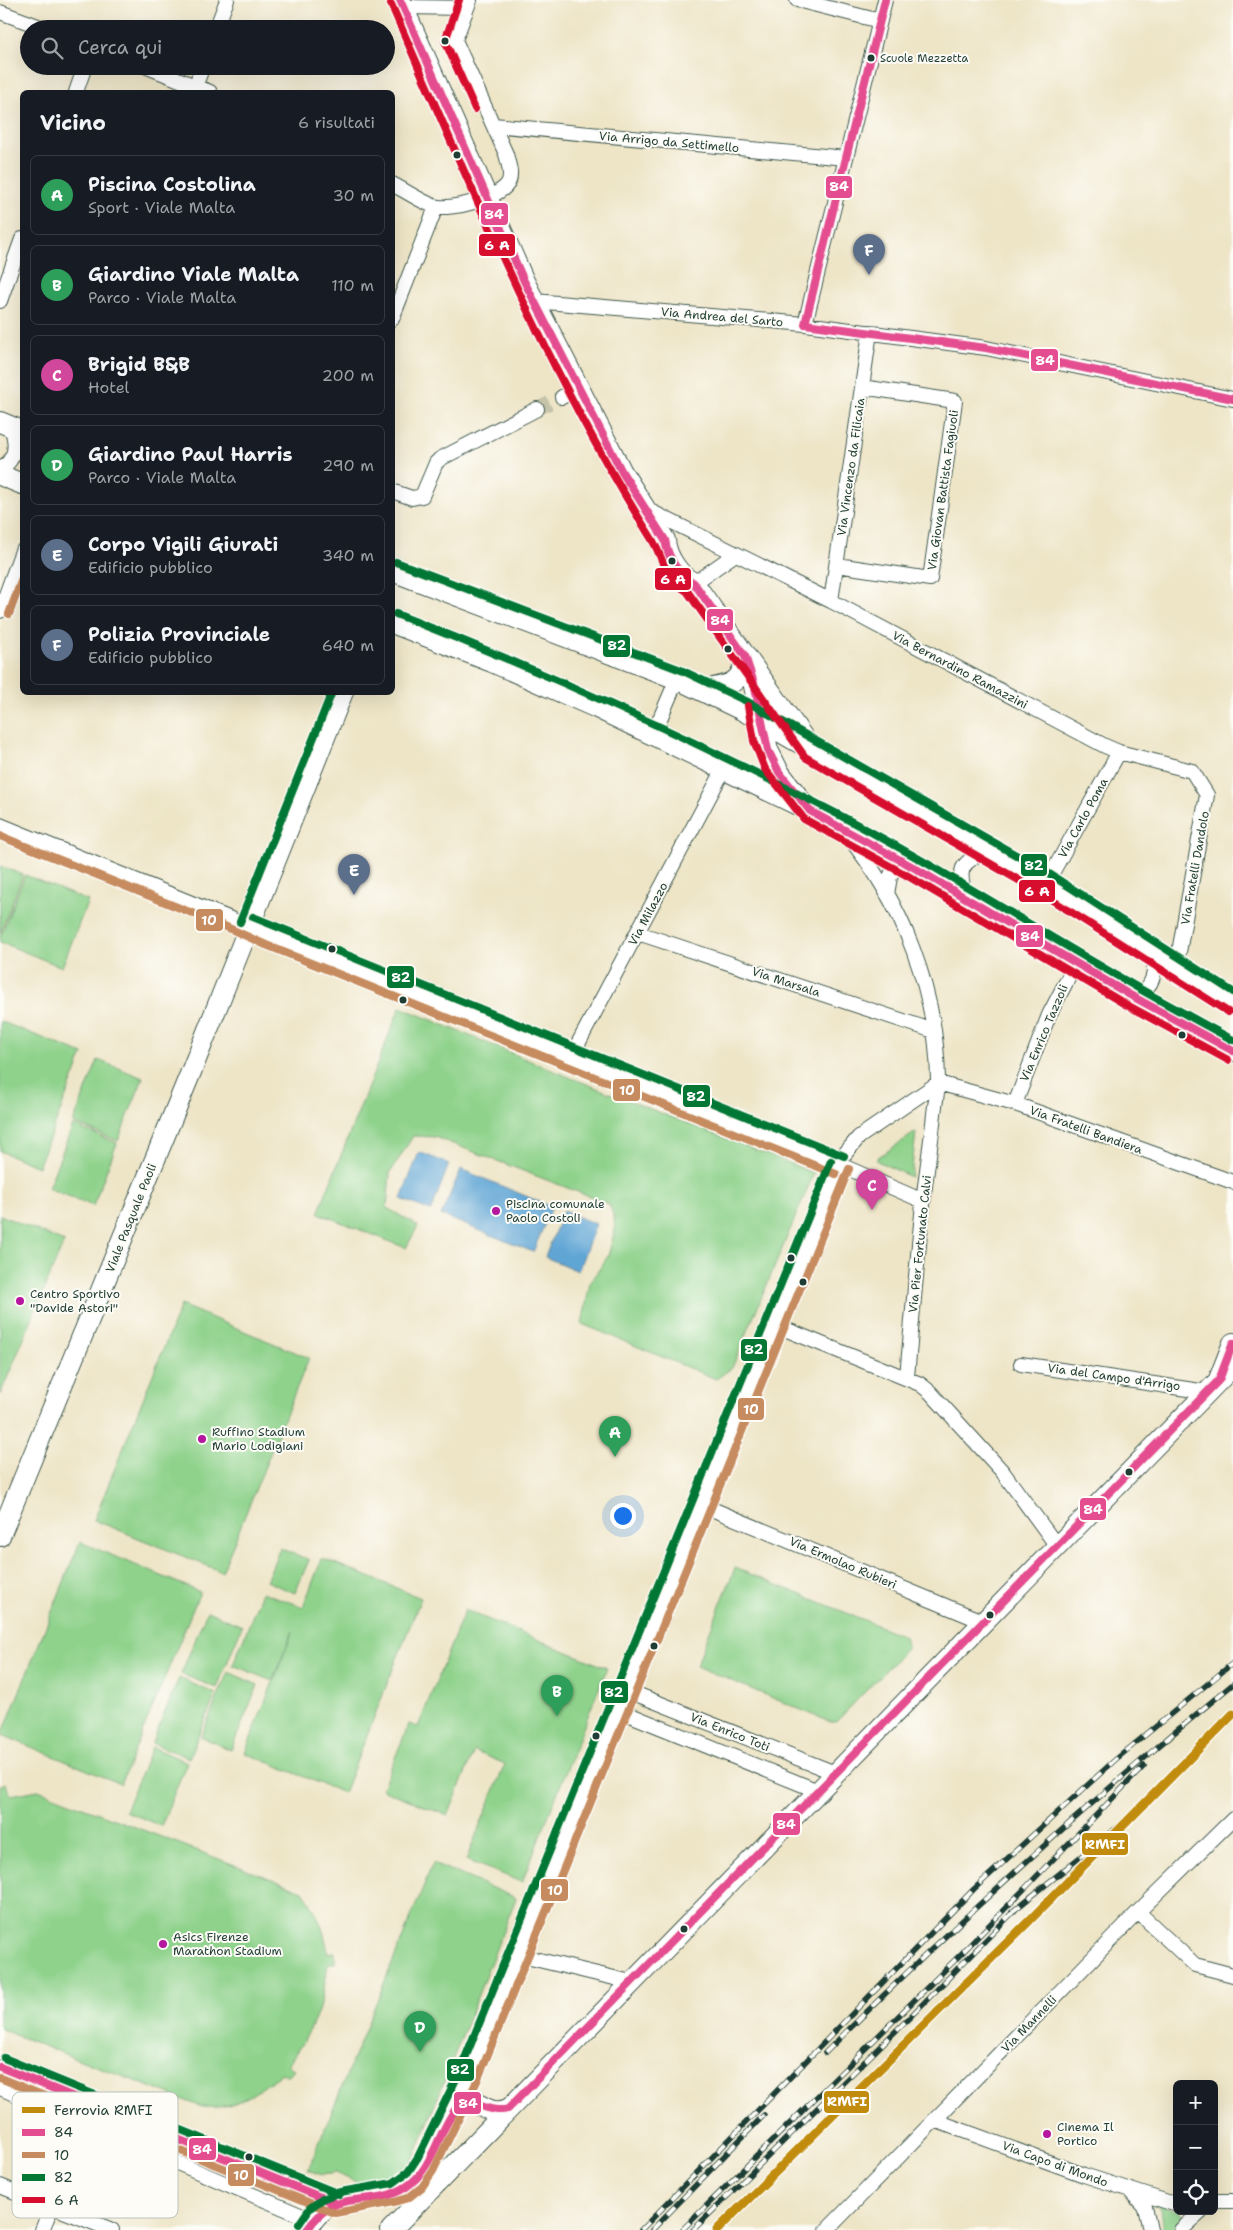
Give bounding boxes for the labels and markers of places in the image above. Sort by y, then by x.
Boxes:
unlabelled marker [440,36,450,46]
place label: Scuole Mezzetta [880,51,969,66]
marker: Scuole Mezzetta [866,53,876,63]
unlabelled marker [452,150,462,160]
pin: F [853,234,885,275]
unlabelled marker [667,556,677,566]
unlabelled marker [723,644,733,654]
pin: E [338,854,370,895]
unlabelled marker [327,944,337,954]
unlabelled marker [398,995,408,1005]
unlabelled marker [1177,1030,1187,1040]
pin: C [856,1169,888,1210]
place label: Piscina comunale Paolo Costoli [506,1196,605,1226]
marker: Piscina comunale Paolo Costoli [490,1205,502,1217]
unlabelled marker [786,1253,796,1263]
unlabelled marker [798,1277,808,1287]
place label: Centro Sportivo "Davide Astori" [30,1286,120,1316]
marker: Centro Sportivo "Davide Astori" [14,1295,26,1307]
pin: A [599,1416,631,1457]
place label: Ruffino Stadium Mario Lodigiani [212,1424,305,1454]
marker: Ruffino Stadium Mario Lodigiani [196,1433,208,1445]
unlabelled marker [1124,1467,1134,1477]
unlabelled marker [985,1610,995,1620]
unlabelled marker [649,1641,659,1651]
pin: B [541,1675,573,1716]
unlabelled marker [591,1731,601,1741]
unlabelled marker [679,1924,689,1934]
place label: Asics Firenze Marathon Stadium [173,1929,282,1959]
marker: Asics Firenze Marathon Stadium [157,1938,169,1950]
pin: D [404,2011,436,2052]
place label: Cinema Il Portico [1057,2119,1114,2149]
marker: Cinema Il Portico [1041,2128,1053,2140]
unlabelled marker [244,2152,254,2162]

